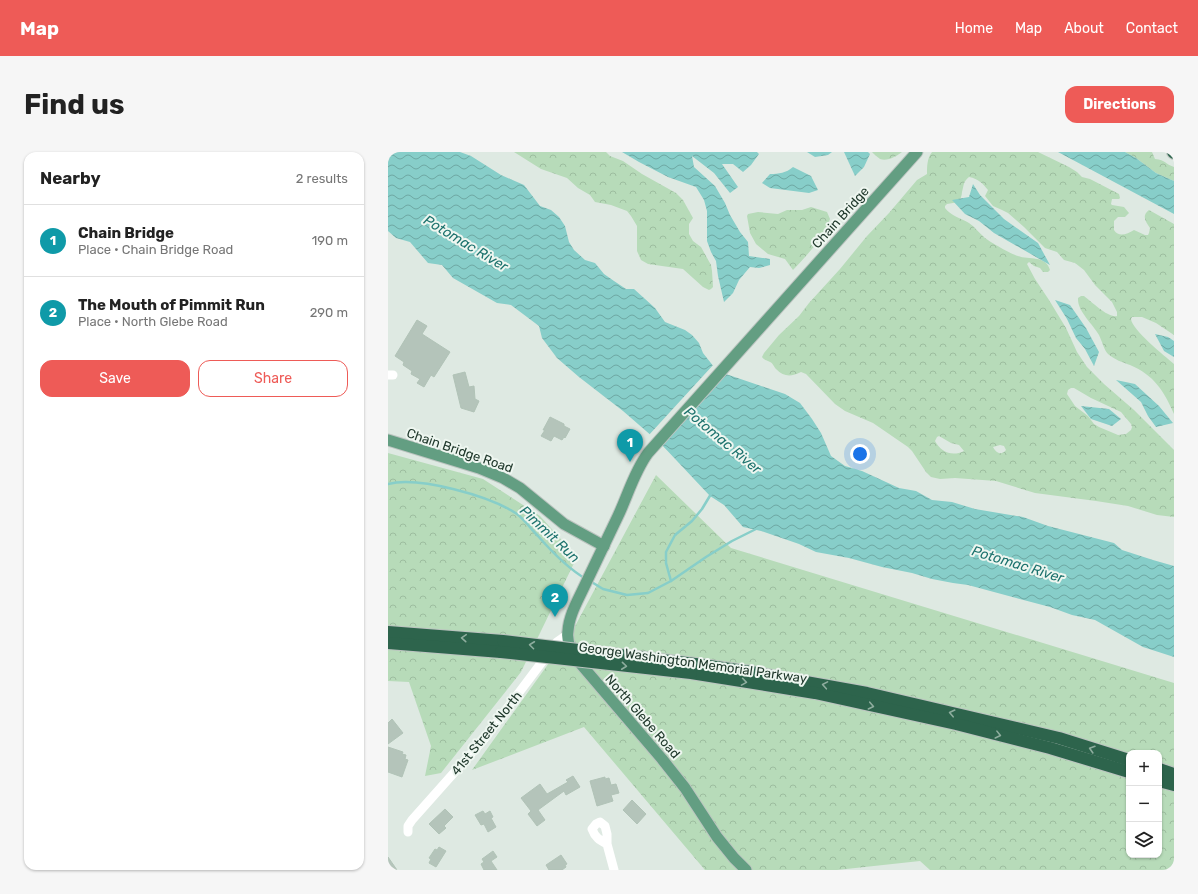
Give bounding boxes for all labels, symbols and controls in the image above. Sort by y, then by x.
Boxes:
text: Map [20,17,59,40]
text: Home [955,20,993,37]
text: Map [1015,20,1042,37]
text: About [1064,20,1104,37]
text: Contact [1126,20,1178,37]
button: Directions [1065,86,1174,123]
text: Find us [24,88,124,121]
text: Nearby [40,168,101,188]
text: 2 results [296,171,348,186]
street label: Chain Bridge [809,184,873,252]
water label: Potomac River [420,212,512,276]
text: Chain Bridge [78,224,174,242]
text: 1 [50,233,56,248]
text: 190 m [312,233,348,248]
text: Place · Chain Bridge Road [78,242,233,257]
text: The Mouth of Pimmit Run [78,296,265,314]
text: 2 [49,305,57,320]
text: 290 m [310,305,348,320]
text: Place · North Glebe Road [78,314,228,329]
button: Save [40,360,190,397]
button: Share [198,360,348,397]
water label: Potomac River [681,403,765,478]
street label: Chain Bridge Road [404,425,515,477]
pin: 1 [617,429,643,462]
your location [850,444,870,464]
water label: Pimmit Run [516,502,583,566]
water label: Potomac River [970,542,1067,587]
pin: 2 [542,584,568,617]
one-way arrow [461,634,467,643]
street label: George Washington Memorial Parkway [578,639,808,687]
one-way arrow [529,641,535,650]
one-way arrow [621,661,627,670]
street label: North Glebe Road [602,671,683,761]
one-way arrow [741,677,747,686]
one-way arrow [822,681,828,690]
street label: 41st Street North [448,688,525,778]
one-way arrow [868,701,875,709]
one-way arrow [949,709,956,718]
one-way arrow [994,730,1001,739]
one-way arrow [1088,745,1095,754]
map controls [1126,750,1162,858]
button: + [1126,750,1162,786]
button: − [1126,786,1162,822]
button: layers [1126,822,1162,858]

